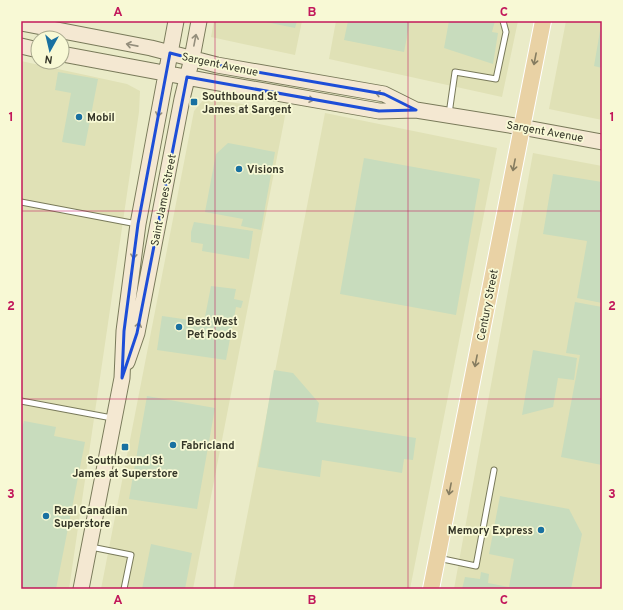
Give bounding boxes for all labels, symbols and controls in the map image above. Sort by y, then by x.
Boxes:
text: A [113,5,123,21]
text: B [308,5,317,21]
text: C [500,5,508,21]
north arrow [30,30,70,70]
one-way arrow [191,34,199,47]
one-way arrow [126,40,139,48]
street label: Sargent Avenue [180,50,259,80]
text: N [44,51,54,66]
one-way arrow [530,52,538,65]
place label: Southbound St James at Sargent [202,90,292,117]
one-way arrow [375,90,388,97]
one-way arrow [301,95,314,103]
marker: Southbound St James at Sargent [189,97,199,107]
one-way arrow [154,104,162,117]
text: 1 [8,110,14,126]
text: 1 [609,110,615,126]
place label: Mobil [87,111,115,125]
marker: Mobil [74,112,84,122]
street label: Sargent Avenue [505,118,584,146]
street label: Saint James Street [148,153,180,247]
one-way arrow [509,158,517,171]
place label: Visions [247,163,284,177]
marker: Visions [234,164,244,174]
one-way arrow [130,246,138,259]
street label: Century Street [474,268,502,342]
text: 2 [7,299,15,315]
text: 2 [608,299,616,315]
place label: Best West Pet Foods [187,315,237,342]
one-way arrow [135,322,143,335]
marker: Best West Pet Foods [174,322,184,332]
one-way arrow [471,354,479,367]
place label: Fabricland [181,439,235,453]
marker: Fabricland [168,440,178,450]
marker: Southbound St James at Superstore [120,442,130,452]
place label: Southbound St James at Superstore [72,454,178,481]
one-way arrow [446,482,454,495]
text: 3 [7,487,15,503]
text: 3 [608,487,616,503]
place label: Real Canadian Superstore [54,504,127,531]
marker: Real Canadian Superstore [41,511,51,521]
place label: Memory Express [448,524,533,538]
marker: Memory Express [536,525,546,535]
text: A [113,593,123,609]
text: B [308,593,317,609]
text: C [500,593,508,609]

